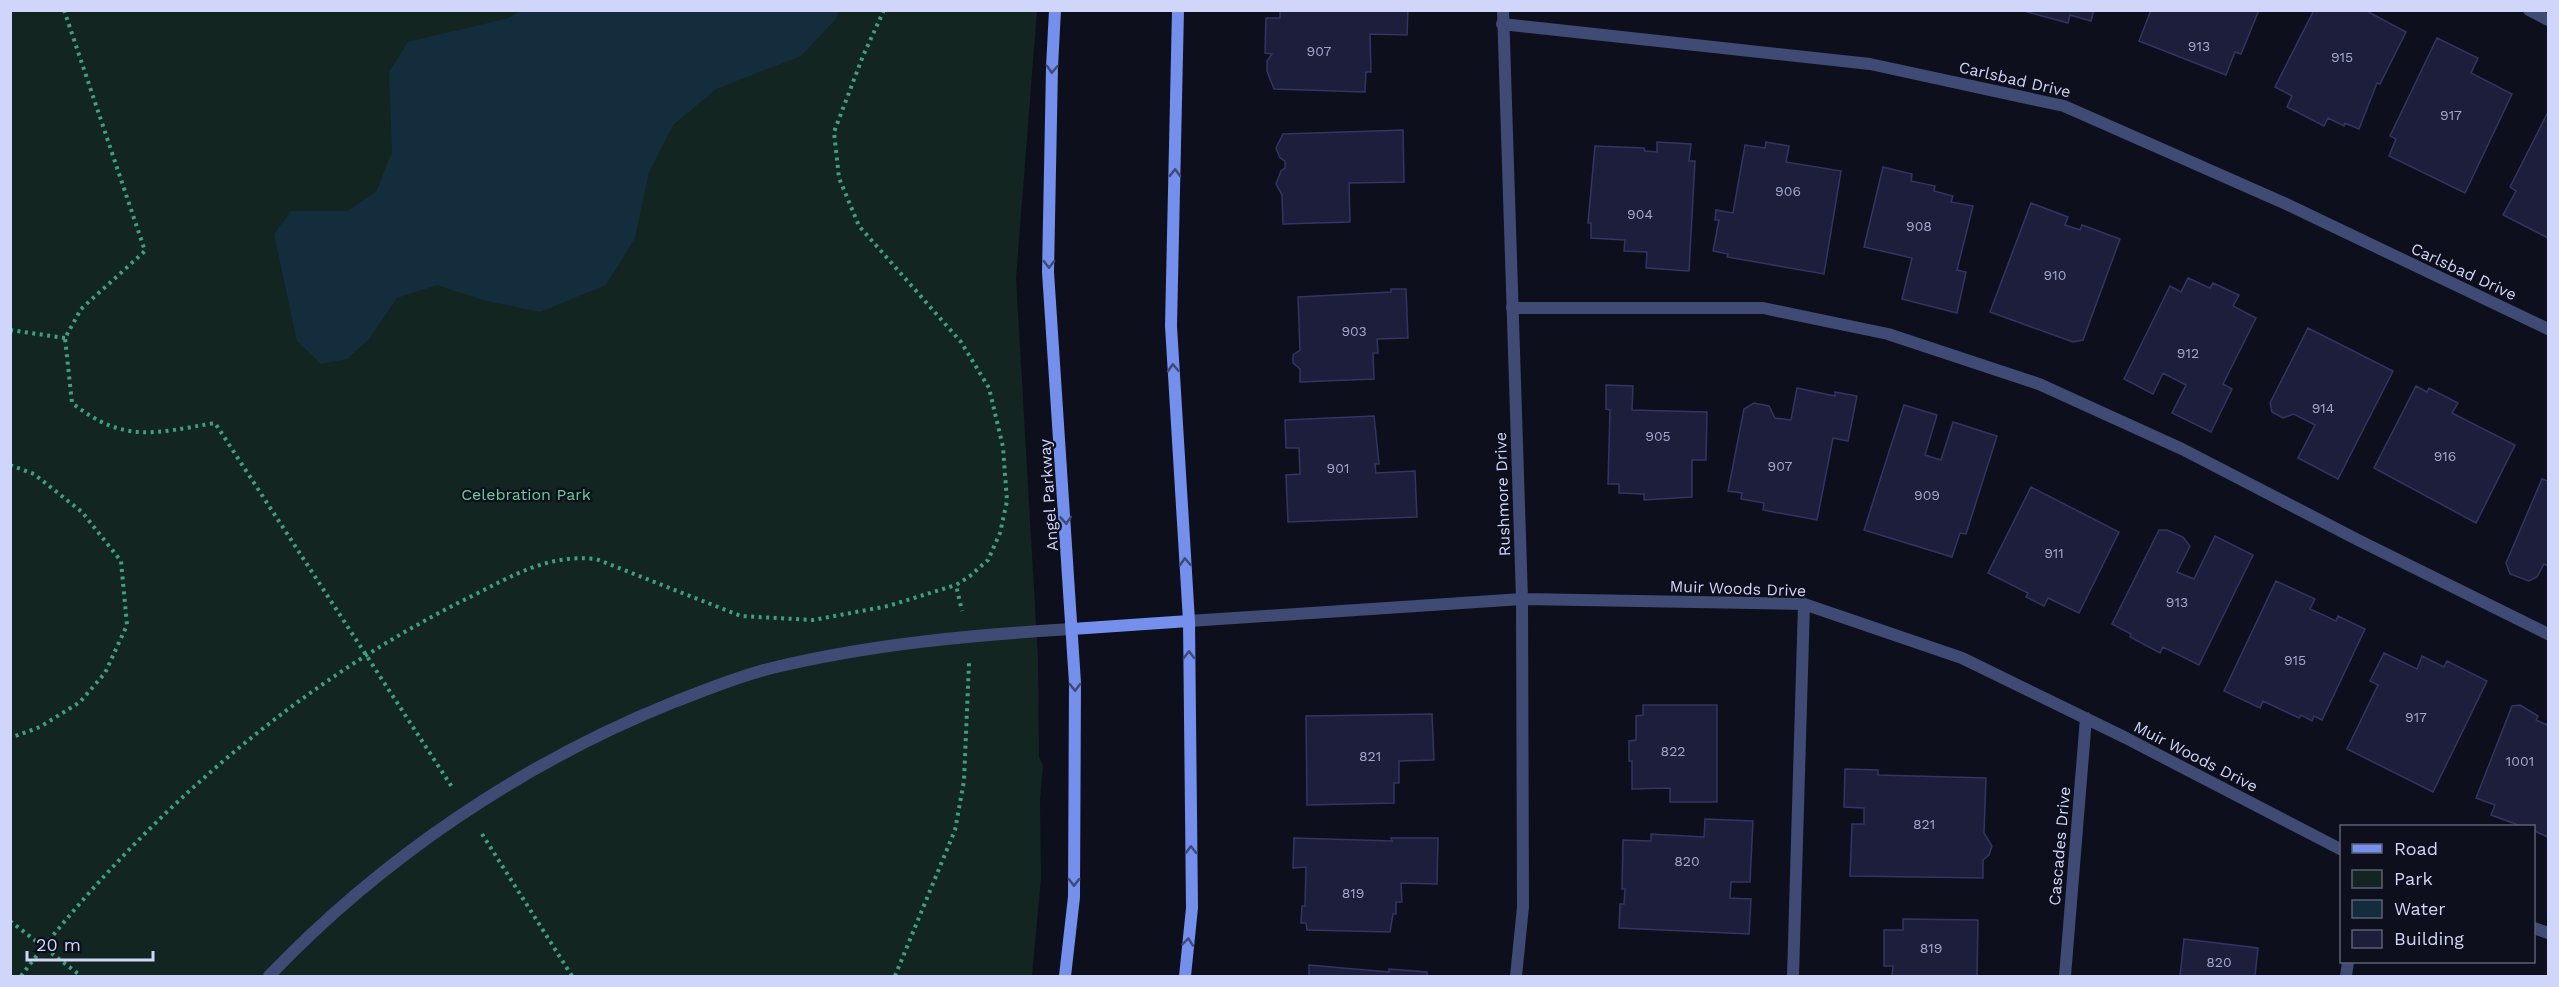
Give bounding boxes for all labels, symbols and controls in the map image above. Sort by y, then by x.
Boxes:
house number: 913 [2188,38,2210,54]
house number: 907 [1307,43,1332,59]
house number: 915 [2331,49,2353,65]
street label: Carlsbad Drive [1957,57,2073,102]
one-way arrow [1045,64,1058,73]
house number: 917 [2440,107,2462,123]
one-way arrow [1168,168,1181,177]
house number: 906 [1775,183,1801,199]
house number: 904 [1627,206,1653,222]
house number: 908 [1906,218,1932,234]
street label: Carlsbad Drive [2408,239,2520,304]
one-way arrow [1043,259,1055,268]
house number: 910 [2044,267,2066,283]
house number: 903 [1341,323,1367,339]
house number: 912 [2177,345,2199,361]
one-way arrow [1167,363,1180,372]
house number: 914 [2312,400,2334,416]
house number: 905 [1645,428,1671,444]
street label: Rushmore Drive [1491,432,1514,556]
street label: Angel Parkway [1035,437,1062,552]
house number: 916 [2434,448,2456,464]
house number: 907 [1768,458,1793,474]
house number: 901 [1327,460,1349,476]
park label: Celebration Park [461,485,591,504]
house number: 909 [1914,487,1940,503]
one-way arrow [1059,515,1072,524]
house number: 911 [2044,545,2064,561]
one-way arrow [1179,558,1192,567]
street label: Muir Woods Drive [1669,577,1807,600]
house number: 913 [2166,594,2188,610]
one-way arrow [1183,650,1195,659]
house number: 915 [2284,652,2306,668]
one-way arrow [1069,683,1081,692]
house number: 917 [2405,709,2427,725]
street label: Muir Woods Drive [2131,717,2261,796]
house number: 822 [1661,743,1685,759]
house number: 821 [1359,748,1381,764]
house number: 1001 [2506,753,2534,769]
street label: Cascades Drive [2045,786,2074,906]
house number: 821 [1913,816,1935,832]
legend [2340,825,2535,963]
text: Road [2394,838,2438,859]
one-way arrow [1185,845,1197,854]
house number: 820 [1674,853,1700,869]
text: Park [2394,868,2433,889]
one-way arrow [1068,878,1080,887]
house number: 819 [1342,885,1364,901]
text: Water [2394,898,2446,919]
scale bar [27,924,153,962]
text: Building [2394,928,2464,949]
text: 20 m [36,934,81,955]
one-way arrow [1181,938,1194,947]
house number: 819 [1920,940,1942,956]
house number: 820 [2206,954,2232,970]

